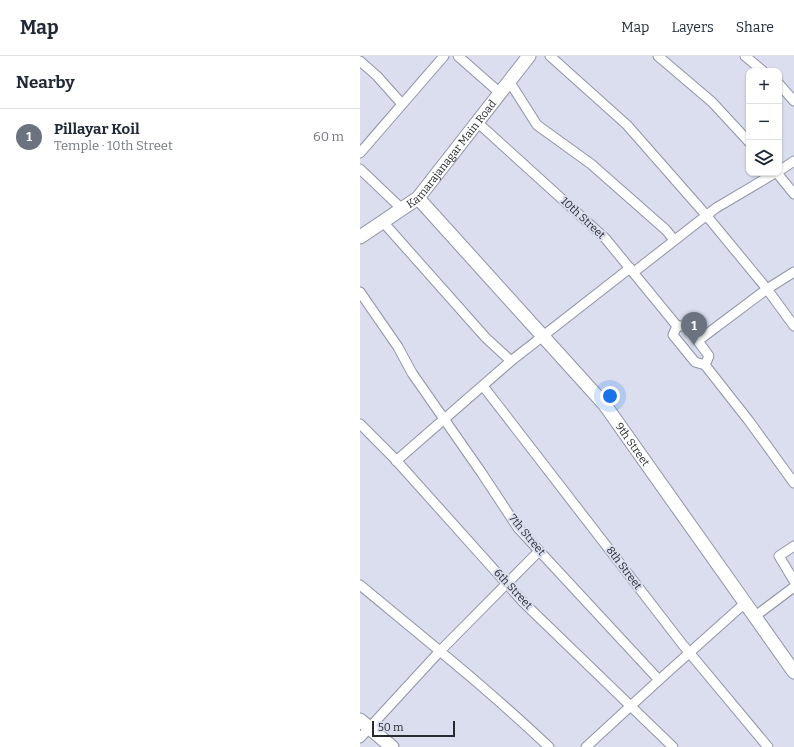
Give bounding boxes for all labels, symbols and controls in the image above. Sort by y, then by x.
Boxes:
text: Map [20,16,59,39]
text: Map [621,19,649,36]
text: Layers [671,19,714,36]
text: Share [736,19,774,36]
map controls [746,68,782,176]
button: + [746,68,782,104]
text: Nearby [16,72,75,93]
street label: Kamarajanagar Main Road [404,97,499,210]
button: − [746,104,782,140]
text: Pillayar Koil [54,120,140,138]
text: 1 [26,129,32,144]
text: 60 m [313,129,344,144]
text: Temple · 10th Street [54,138,173,153]
button: layers [746,140,782,176]
street label: 10th Street [558,194,608,242]
pin: 1 [681,312,707,345]
your location [600,386,620,406]
street label: 9th Street [613,420,653,469]
street label: 7th Street [506,512,548,558]
street label: 8th Street [604,544,644,592]
street label: 6th Street [491,566,535,612]
scale bar [372,719,455,738]
text: 50 m [378,721,404,734]

